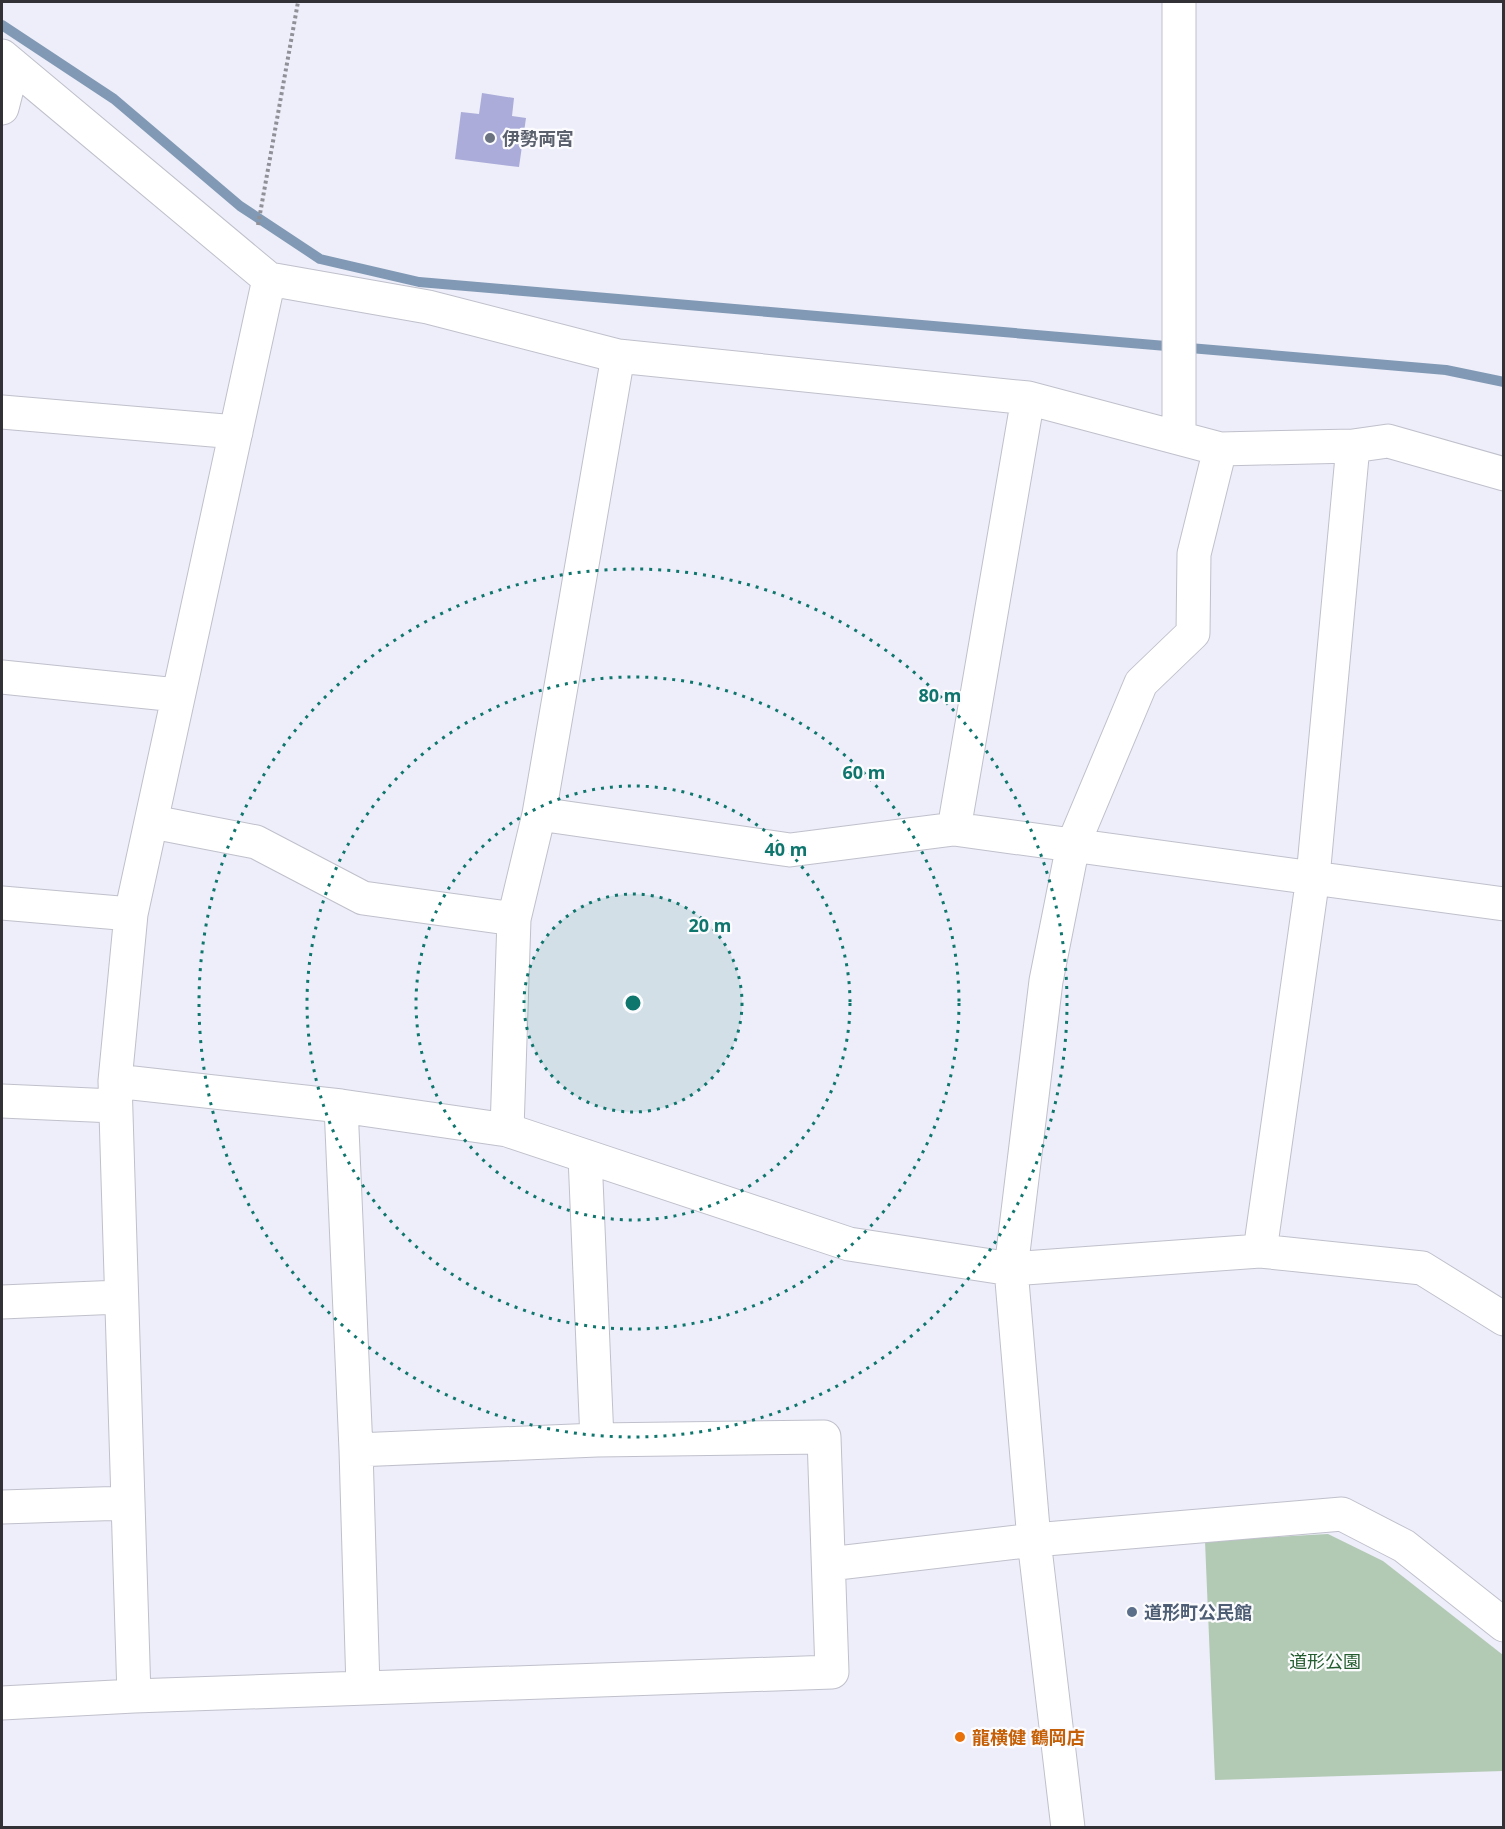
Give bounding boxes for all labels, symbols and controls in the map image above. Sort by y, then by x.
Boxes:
place label: 伊勢両宮 [502,126,574,150]
marker: 伊勢両宮 [483,131,497,145]
text: 80 m [919,683,961,707]
text: 60 m [843,760,885,784]
text: 40 m [765,837,807,861]
text: 20 m [689,913,731,937]
centre of rings [623,993,643,1013]
place label: 道形町公民館 [1144,1600,1252,1624]
marker: 道形町公民館 [1125,1605,1139,1619]
park label: 道形公園 [1289,1649,1361,1673]
place label: 龍横健 鶴岡店 [972,1725,1085,1749]
marker: 龍横健 鶴岡店 [953,1730,967,1744]

